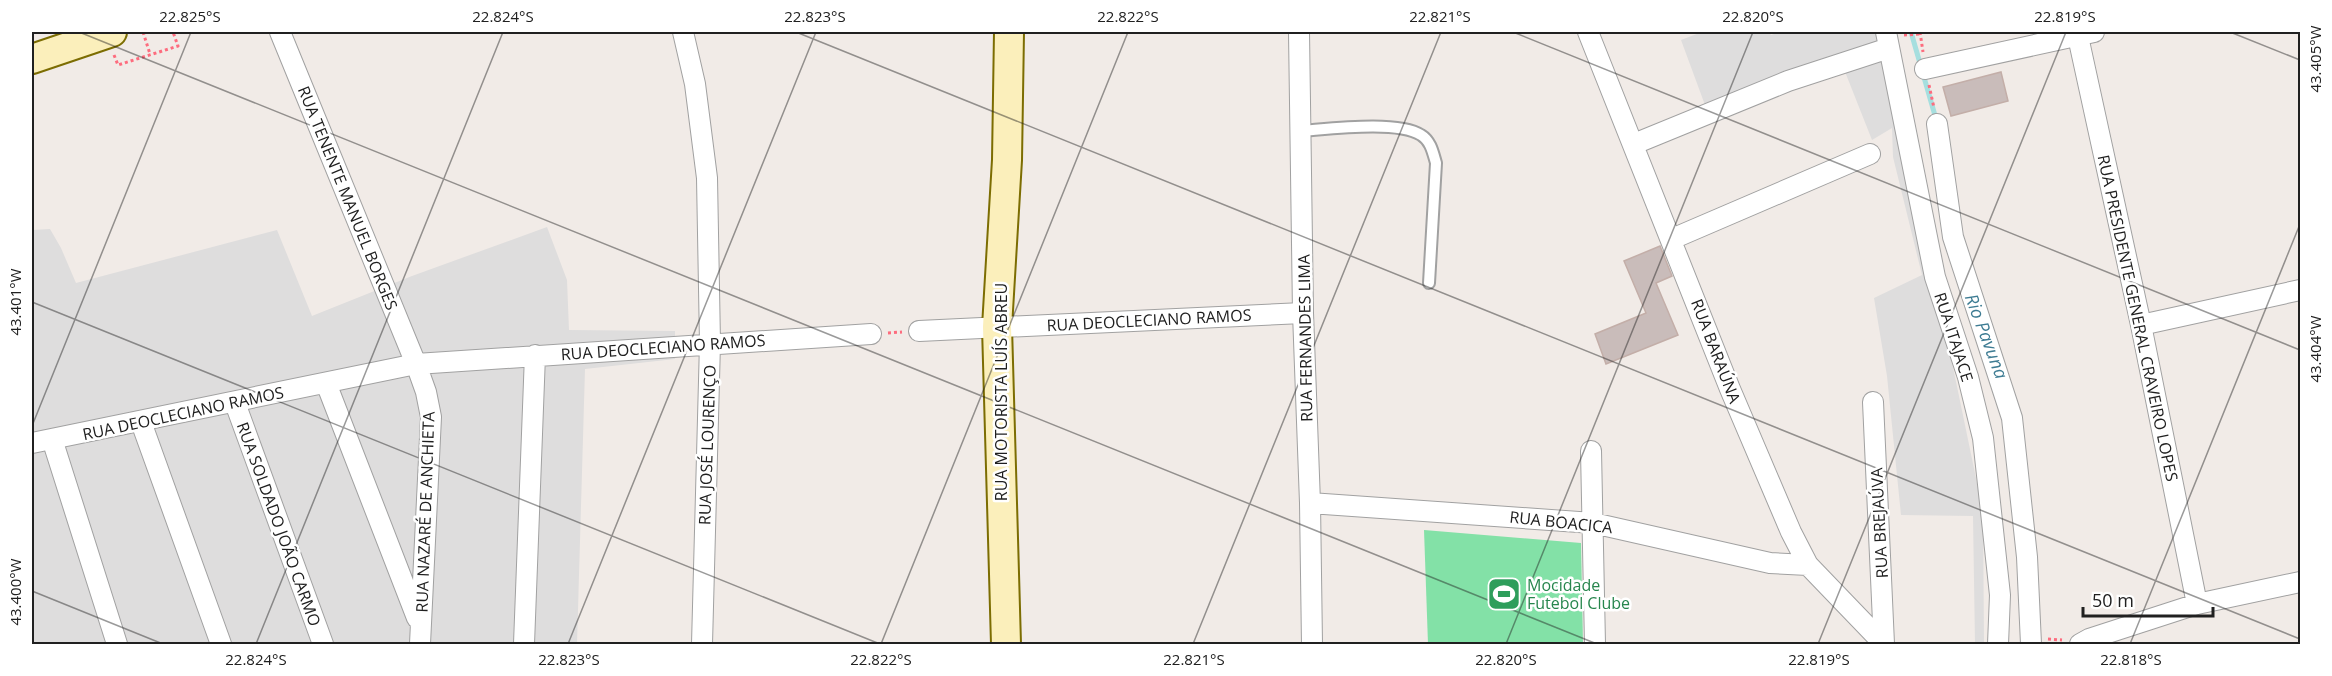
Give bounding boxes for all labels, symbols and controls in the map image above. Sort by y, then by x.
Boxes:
text: 22.825°S [159,6,221,26]
text: 22.824°S [472,6,534,26]
text: 22.823°S [784,6,846,26]
text: 22.822°S [1097,6,1159,26]
text: 22.821°S [1409,6,1471,26]
text: 22.820°S [1722,6,1784,26]
text: 22.819°S [2034,6,2096,26]
text: 43.405°W [2305,25,2325,93]
street label: RUA TENENTE MANUEL BORGES [293,83,403,314]
street label: RUA PRESIDENTE GENERAL CRAVEIRO LOPES [2093,153,2183,484]
street label: RUA FERNANDES LIMA [1293,253,1317,422]
text: 43.401°W [5,268,25,336]
street label: RUA MOTORISTA LUÍS ABREU [990,283,1012,501]
street label: RUA ITAJACE [1929,290,1979,384]
water label: Rio Pavuna [1960,290,2014,382]
street label: RUA BARAÚNA [1686,296,1746,407]
street label: RUA DEOCLECIANO RAMOS [1046,304,1252,336]
text: 43.404°W [2305,315,2325,383]
street label: RUA DEOCLECIANO RAMOS [560,329,766,365]
street label: RUA JOSÉ LOURENÇO [693,365,721,525]
street label: RUA DEOCLECIANO RAMOS [80,381,286,445]
street label: RUA NAZARÉ DE ANCHIETA [410,410,440,613]
street label: RUA SOLDADO JOÃO CARMO [232,419,326,629]
street label: RUA BREJAÚVA [1865,466,1893,579]
street label: RUA BOACICA [1508,506,1614,538]
text: 43.400°W [5,558,25,626]
place label: Mocidade Futebol Clube [1527,574,1630,614]
sports icon: Mocidade Futebol Clube [1486,576,1522,612]
scale bar [2083,580,2214,618]
text: 50 m [2092,588,2134,612]
text: 22.824°S [225,649,287,669]
text: 22.823°S [538,649,600,669]
text: 22.822°S [850,649,912,669]
text: 22.821°S [1163,649,1225,669]
text: 22.820°S [1475,649,1537,669]
text: 22.819°S [1788,649,1850,669]
text: 22.818°S [2100,649,2162,669]

